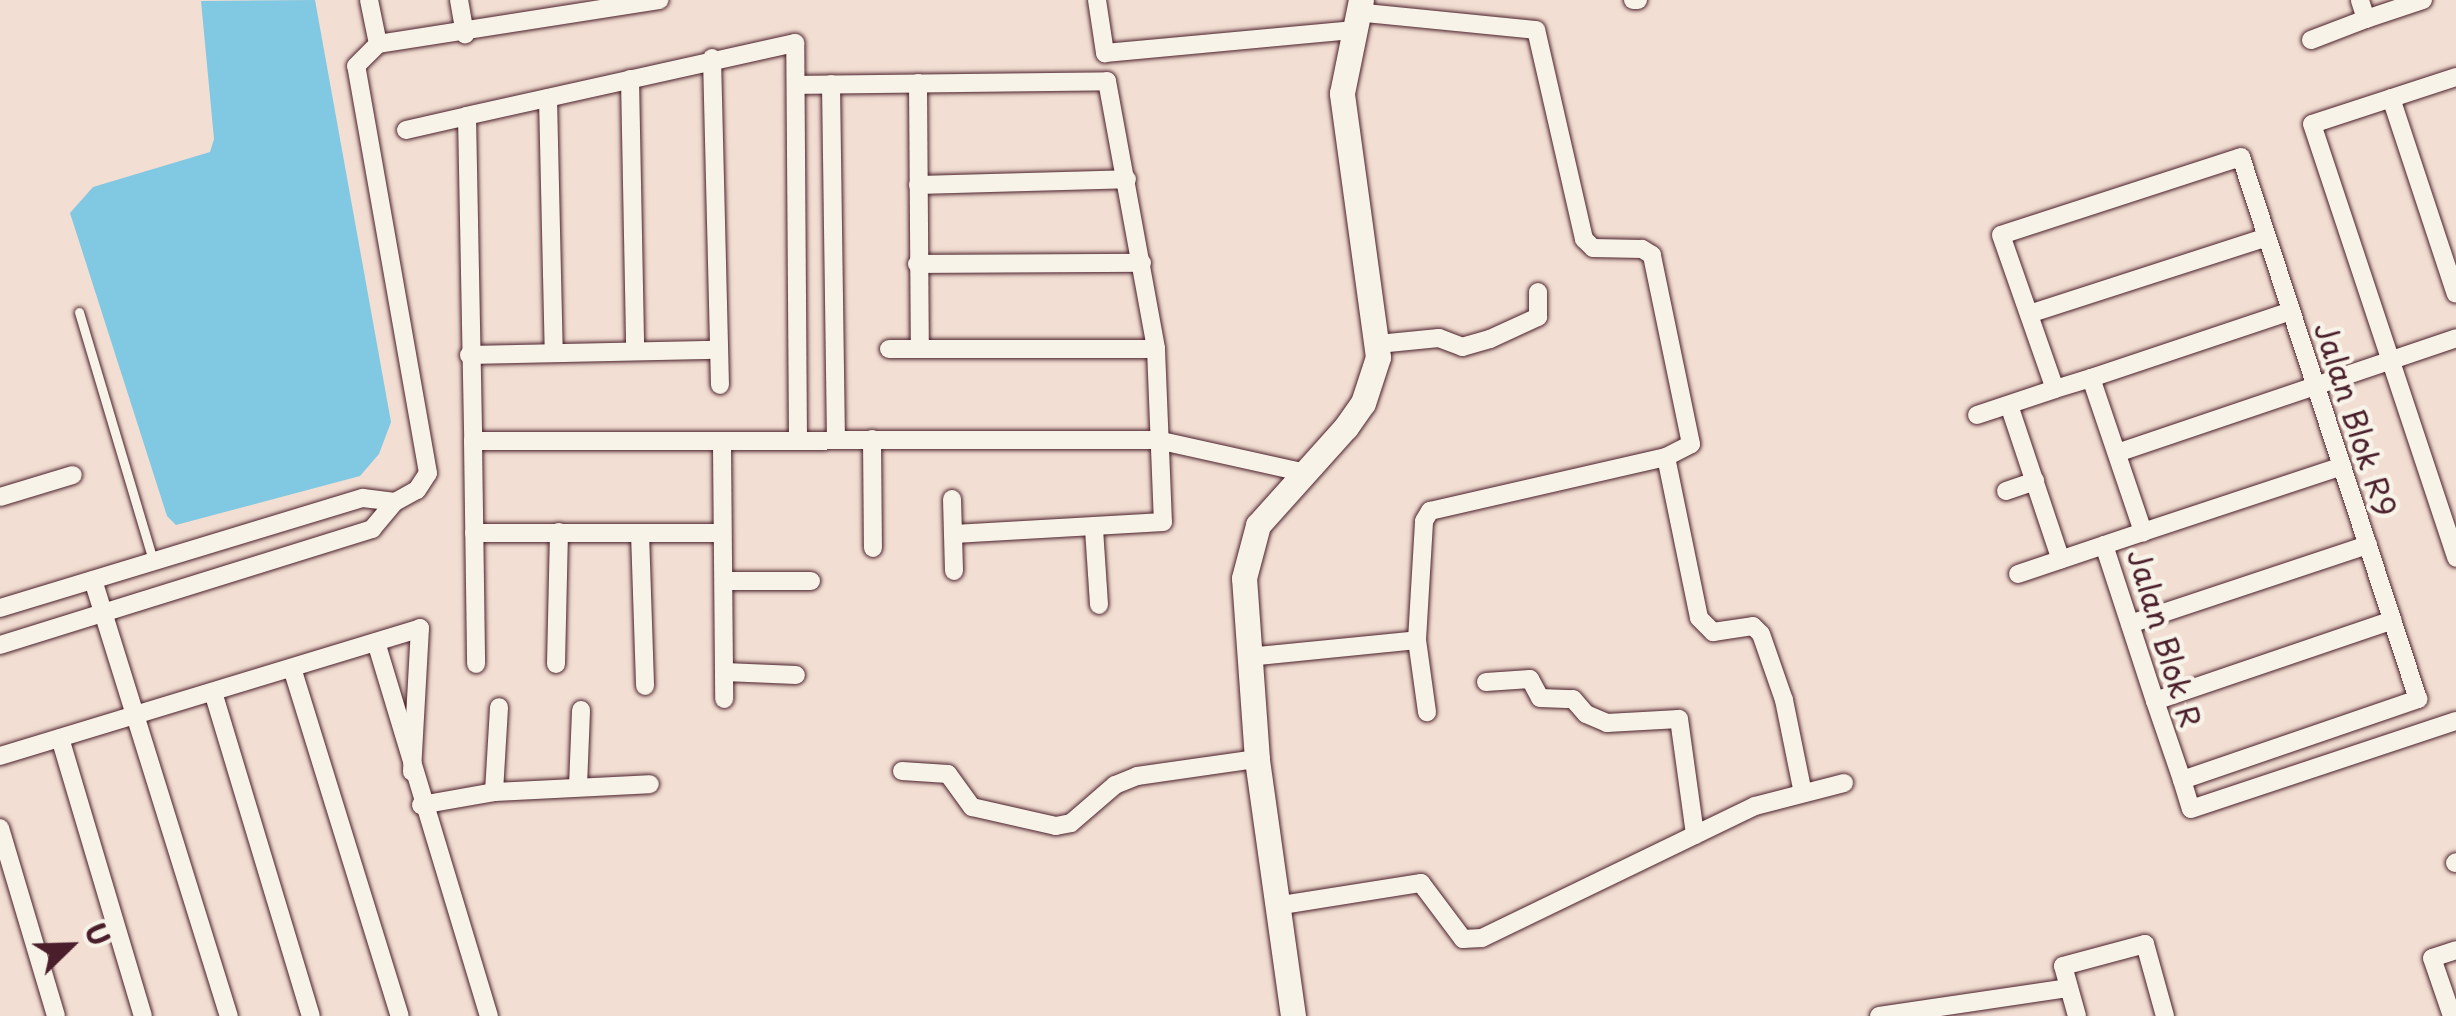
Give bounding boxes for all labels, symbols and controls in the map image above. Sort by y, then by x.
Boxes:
street label: Jalan Blok R9 [2307,316,2405,522]
street label: Jalan Blok R [2121,544,2209,732]
north arrow [20,896,120,996]
text: U [74,916,122,952]

